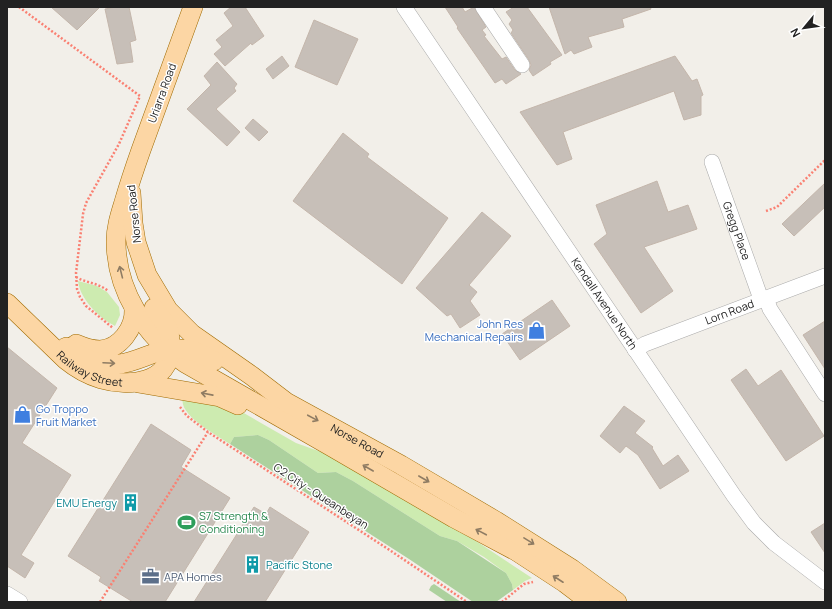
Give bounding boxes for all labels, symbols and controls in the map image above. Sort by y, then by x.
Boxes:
north arrow [784,8,824,48]
text: N [786,26,803,40]
street label: Uriarra Road [144,61,179,125]
street label: Norse Road [123,184,144,244]
street label: Gregg Place [720,199,755,262]
street label: Kendall Avenue North [568,255,641,352]
one-way arrow [116,266,124,279]
street label: Lorn Road [703,296,756,328]
place label: John Res Mechanical Repairs [425,316,523,344]
shop icon: John Res Mechanical Repairs [526,320,546,340]
street label: Railway Street [54,347,123,390]
one-way arrow [102,360,115,367]
one-way arrow [201,390,214,398]
place label: Go Troppo Fruit Market [36,401,97,429]
shop icon: Go Troppo Fruit Market [13,405,33,425]
one-way arrow [307,414,319,422]
street label: Norse Road [328,420,387,461]
street label: C2 City - Queanbeyan [271,459,372,532]
one-way arrow [363,463,375,471]
one-way arrow [418,475,430,483]
building icon: EMU Energy [120,493,140,513]
place label: EMU Energy [56,495,117,510]
place label: S7 Strength & Conditioning [199,508,269,536]
sports icon: S7 Strength & Conditioning [176,512,196,532]
one-way arrow [475,528,487,536]
one-way arrow [523,537,534,545]
building icon: Pacific Stone [243,555,263,575]
place label: Pacific Stone [266,557,333,572]
office icon: APA Homes [141,567,161,587]
place label: APA Homes [164,569,222,584]
one-way arrow [553,575,564,583]

